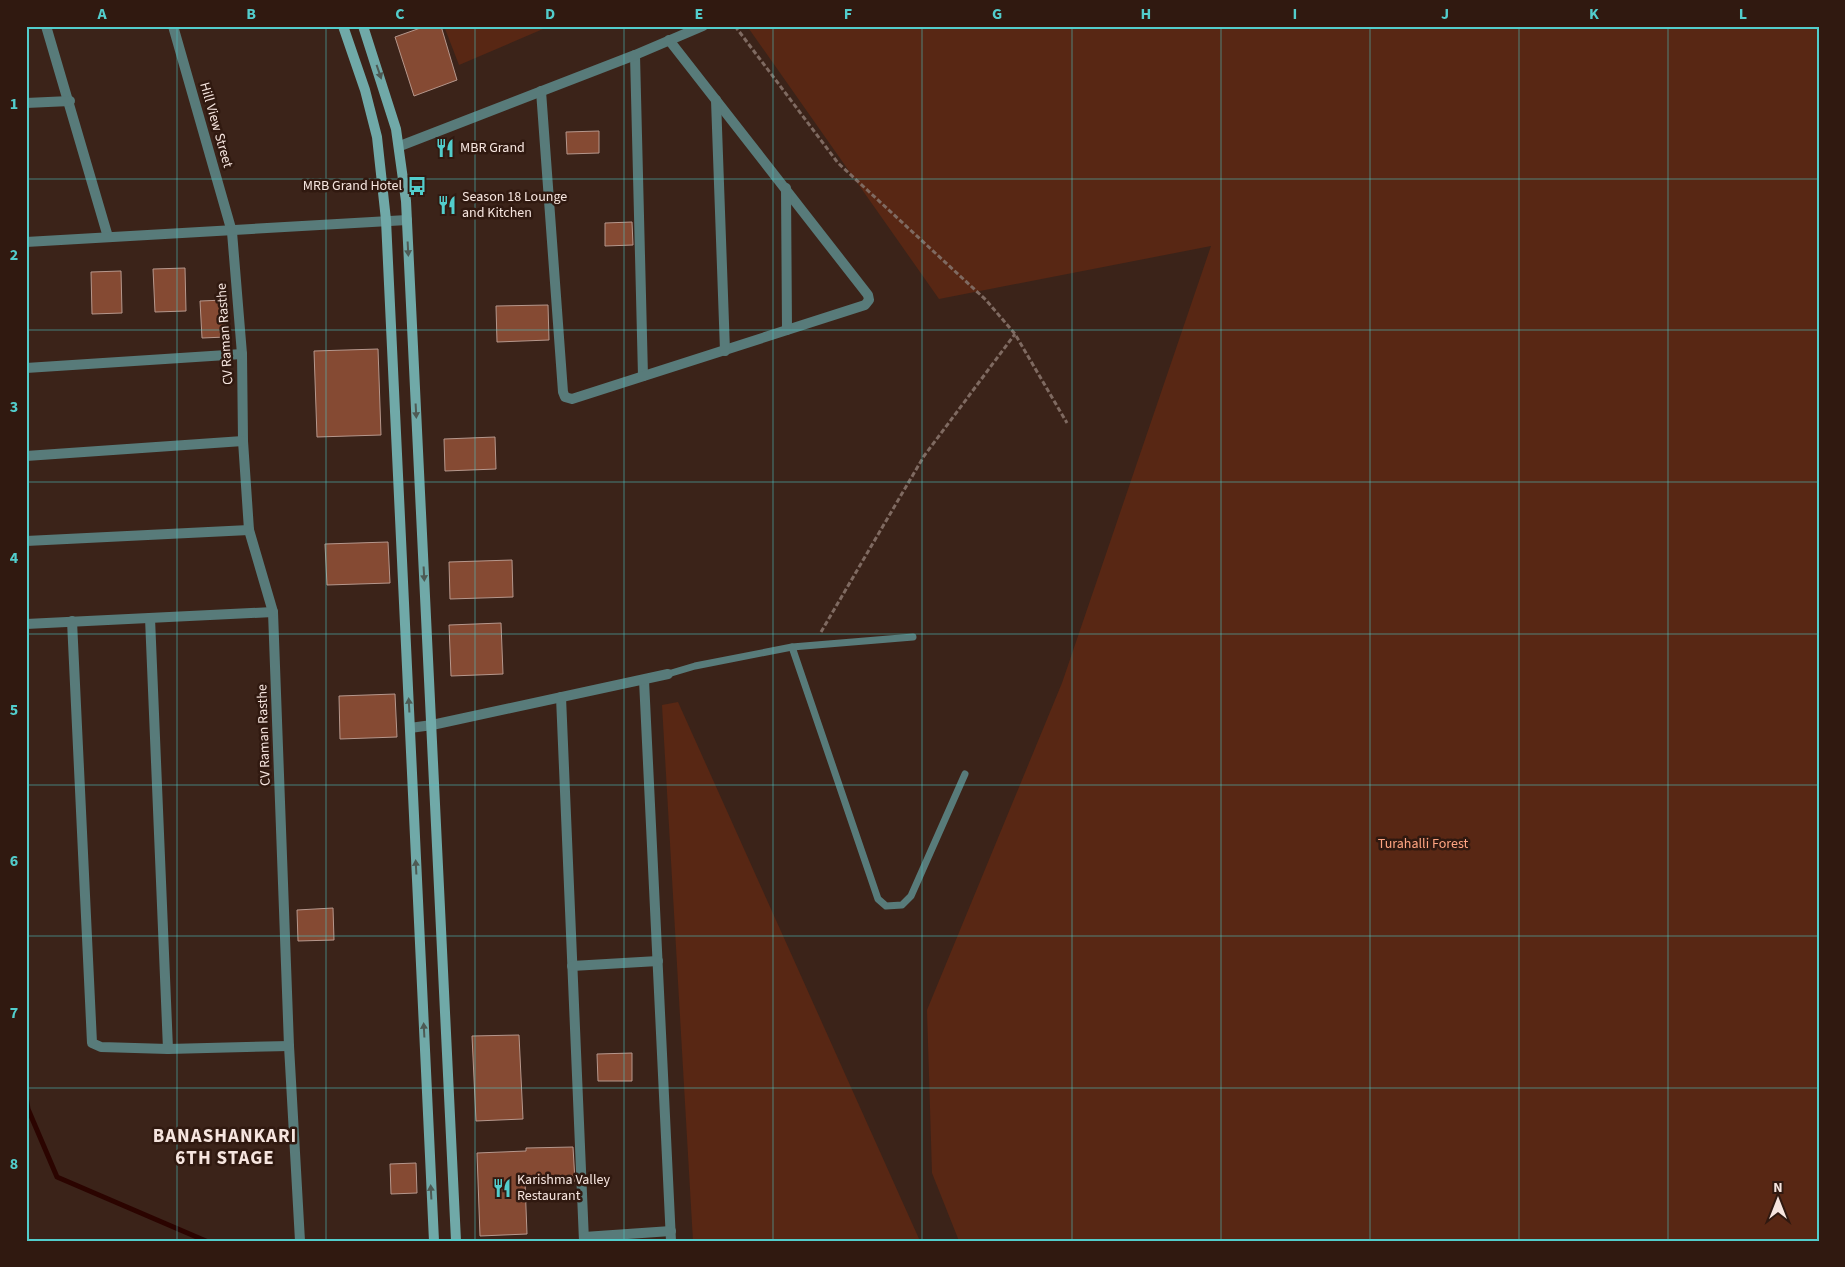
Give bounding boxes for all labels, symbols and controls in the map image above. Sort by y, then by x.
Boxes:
text: A [96,3,107,25]
text: B [246,3,256,25]
text: C [395,3,405,25]
text: D [545,3,555,25]
text: E [695,3,703,25]
text: F [844,3,852,25]
text: G [992,3,1002,25]
text: H [1141,3,1151,25]
text: I [1293,3,1297,25]
text: J [1441,3,1449,25]
text: K [1589,3,1599,25]
text: L [1739,3,1747,25]
one-way arrow [375,65,383,80]
street label: Hill View Street [194,80,238,170]
text: 1 [10,93,18,115]
restaurant icon: MBR Grand [434,137,456,159]
place label: MBR Grand [460,138,525,158]
bus stop icon: MRB Grand Hotel [406,175,428,197]
place label: MRB Grand Hotel [303,176,402,196]
place label: Season 18 Lounge and Kitchen [462,187,567,223]
restaurant icon: Season 18 Lounge and Kitchen [436,194,458,216]
one-way arrow [405,241,413,257]
text: 2 [10,244,18,266]
street label: CV Raman Rasthe [211,282,239,386]
text: 3 [10,396,18,418]
one-way arrow [413,403,421,419]
text: 4 [10,547,19,569]
one-way arrow [421,566,429,582]
street label: CV Raman Rasthe [252,684,276,786]
one-way arrow [404,697,412,713]
text: 5 [10,699,18,721]
park label: Turahalli Forest [1378,834,1468,854]
text: 6 [10,850,18,872]
one-way arrow [412,859,420,875]
text: 7 [10,1002,18,1024]
one-way arrow [419,1021,427,1037]
district label: BANASHANKARI 6TH STAGE [153,1123,297,1172]
text: 8 [10,1153,18,1175]
place label: Karishma Valley Restaurant [517,1170,611,1206]
north arrow [1752,1174,1802,1224]
restaurant icon: Karishma Valley Restaurant [491,1177,513,1199]
text: N [1773,1178,1783,1198]
one-way arrow [427,1184,435,1200]

